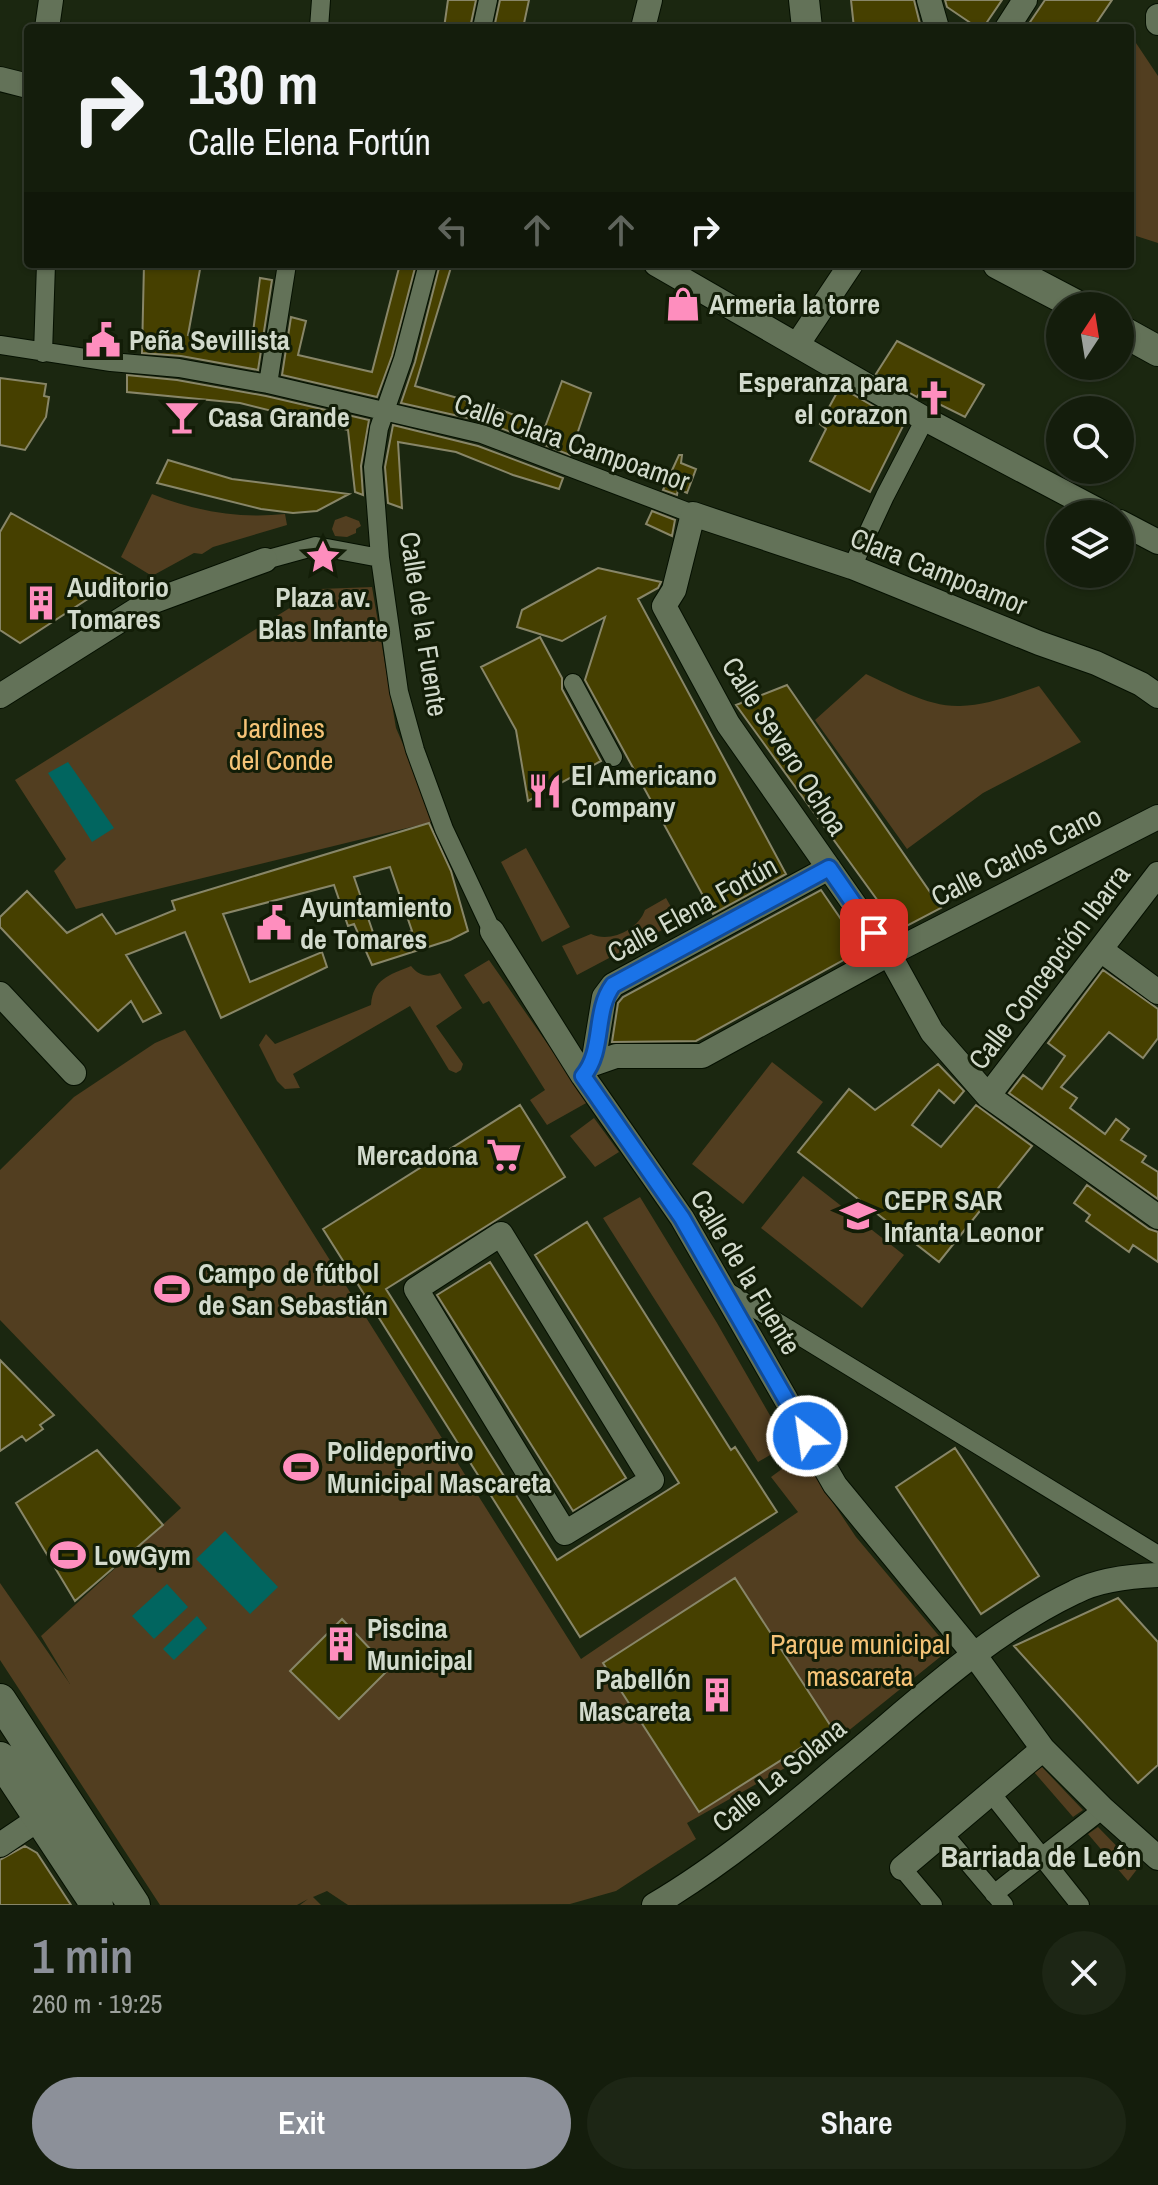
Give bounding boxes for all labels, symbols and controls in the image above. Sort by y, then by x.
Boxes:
text: 130 m [188,46,318,121]
icon: right [56,56,160,160]
text: Calle Elena Fortún [188,118,431,166]
icon: left [431,208,475,252]
icon: ahead [515,208,559,252]
icon: ahead [599,208,643,252]
icon: right [683,208,727,252]
shop icon: Armeria la torre [664,285,702,323]
place label: Armeria la torre [709,285,880,323]
north arrow [1046,292,1134,380]
map controls [1046,292,1134,588]
public building icon: Peña Sevillista [84,321,122,359]
place label: Peña Sevillista [129,321,290,359]
place label: Esperanza para el corazon [738,363,908,433]
church icon: Esperanza para el corazon [915,379,953,417]
street label: Calle Clara Campoamor [449,384,695,500]
button: search [1046,396,1134,484]
bar icon: Casa Grande [163,398,201,436]
place label: Casa Grande [208,398,350,436]
button: layers [1046,500,1134,588]
street label: Clara Campoamor [845,518,1033,624]
street label: Calle de la Fuente [391,529,457,719]
place icon: Plaza av. Blas Infante [304,538,342,576]
place label: Auditorio Tomares [67,568,169,638]
place label: Plaza av. Blas Infante [258,578,388,648]
building icon: Auditorio Tomares [22,584,60,622]
street label: Calle Severo Ochoa [713,649,857,843]
park label: Jardines del Conde [229,709,333,779]
place label: El Americano Company [571,756,717,826]
restaurant icon: El Americano Company [526,772,564,810]
street label: Calle Carlos Cano [924,797,1108,915]
street label: Calle Elena Fortún [600,847,784,971]
street label: Calle Concepción Ibarra [959,857,1139,1077]
place label: Ayuntamiento de Tomares [300,888,452,958]
pin [840,899,908,967]
public building icon: Ayuntamiento de Tomares [255,904,293,942]
icon: arrive [852,911,896,955]
place label: Mercadona [357,1136,478,1174]
supermarket icon: Mercadona [485,1136,523,1174]
place label: CEPR SAR Infanta Leonor [884,1181,1044,1251]
street label: Calle de la Fuente [682,1182,810,1362]
school or university icon: CEPR SAR Infanta Leonor [839,1197,877,1235]
place label: Campo de fútbol de San Sebastián [198,1254,388,1324]
sports icon: Campo de fútbol de San Sebastián [153,1270,191,1308]
position arrow [765,1394,849,1478]
place label: Polideportivo Municipal Mascareta [327,1432,552,1502]
sports icon: Polideportivo Municipal Mascareta [282,1448,320,1486]
sports icon: LowGym [49,1536,87,1574]
place label: LowGym [94,1536,191,1574]
place label: Piscina Municipal [367,1609,473,1679]
building icon: Piscina Municipal [322,1625,360,1663]
park label: Parque municipal mascareta [770,1625,950,1695]
place label: Pabellón Mascareta [579,1660,691,1730]
building icon: Pabellón Mascareta [698,1676,736,1714]
street label: Calle La Solana [704,1709,854,1841]
district label: Barriada de León [941,1836,1141,1876]
text: 1 min [32,1923,133,1988]
button: close [1042,1931,1126,2015]
text: 260 m · 19:25 [32,1986,162,2021]
button: Exit [32,2077,571,2169]
button: Share [587,2077,1126,2169]

